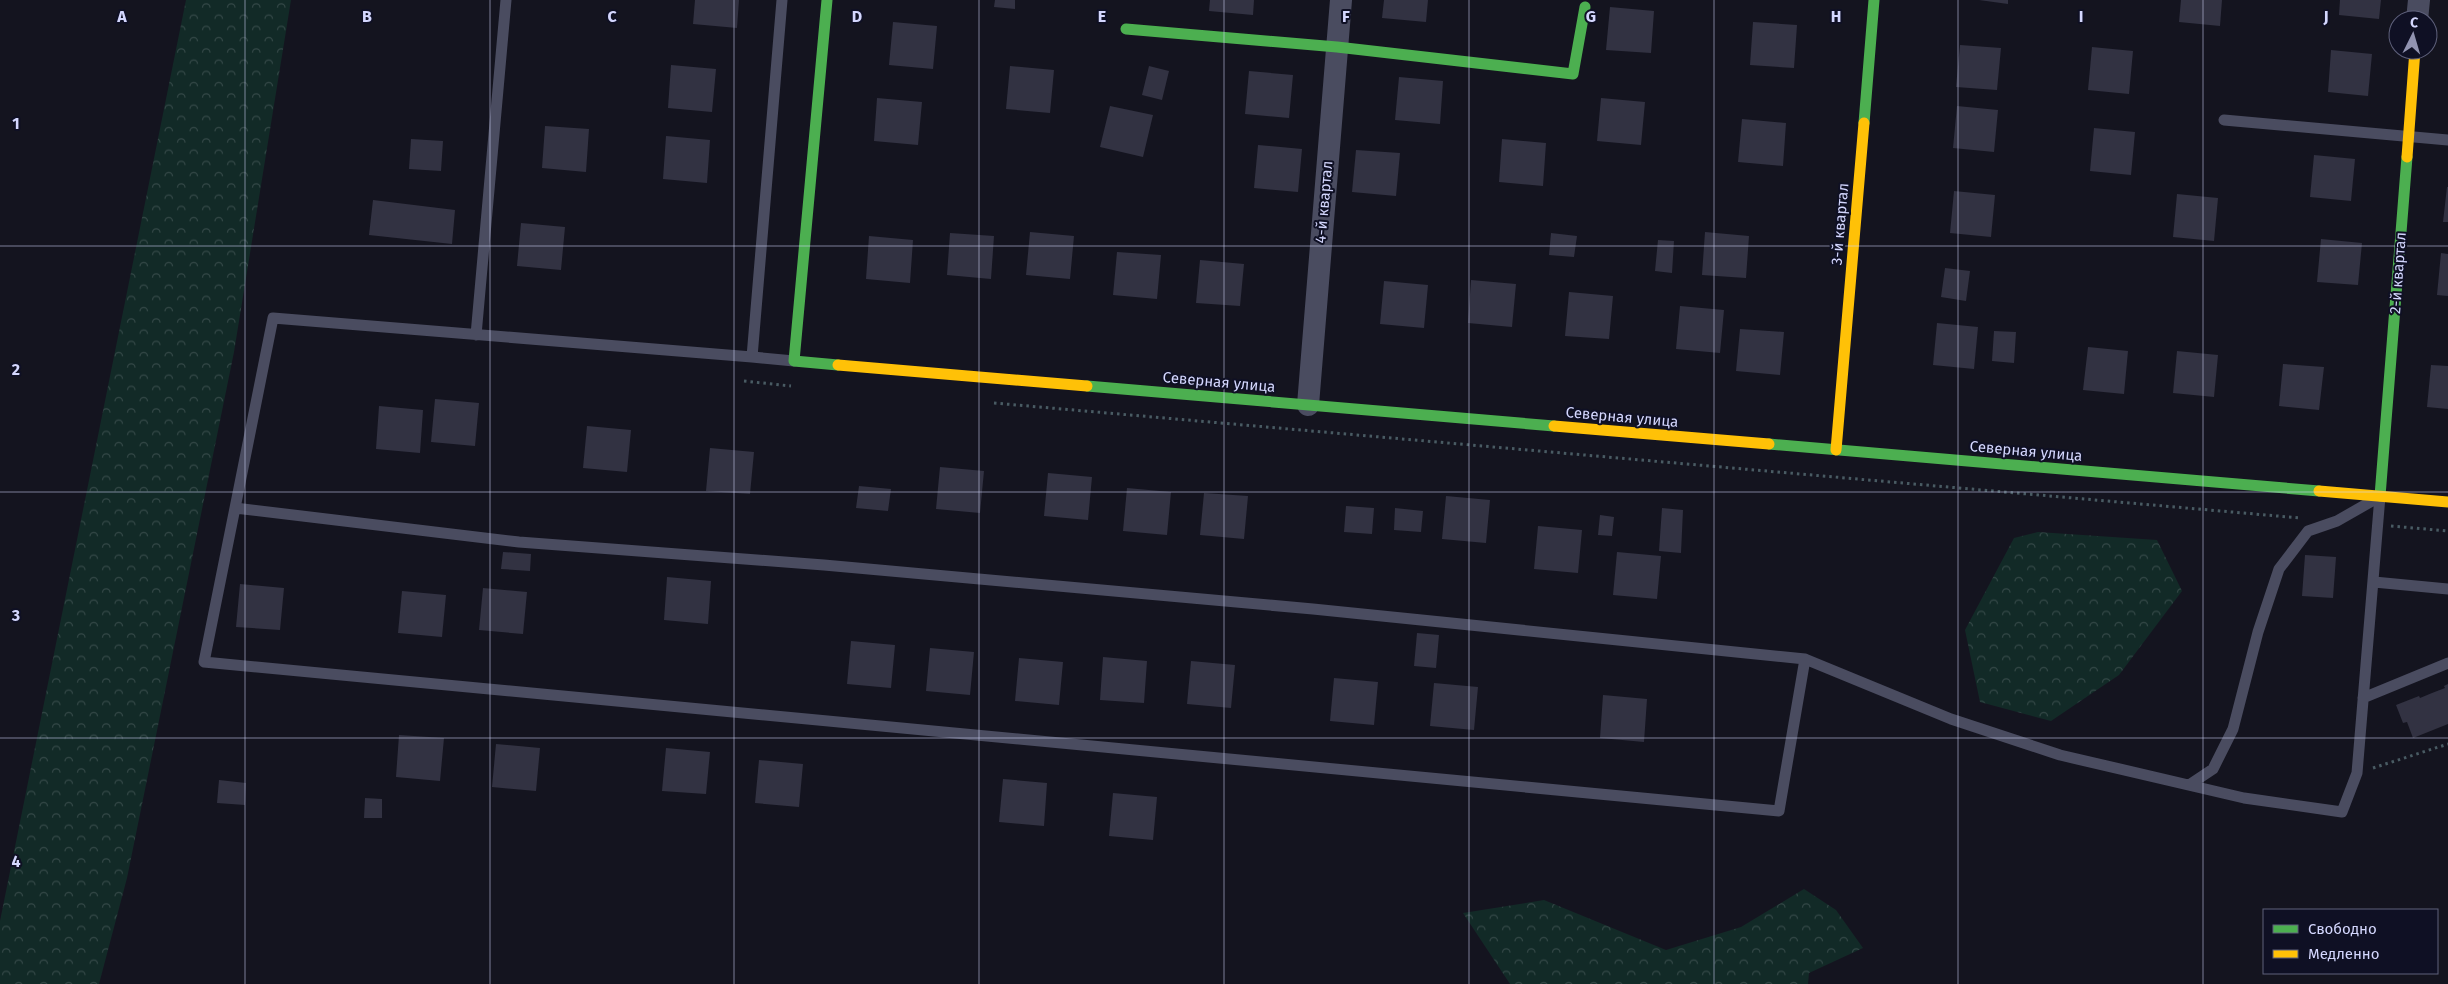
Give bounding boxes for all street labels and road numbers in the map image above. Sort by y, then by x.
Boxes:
street label: 4-й квартал [1311,160,1337,244]
street label: 3-й квартал [1827,182,1853,266]
street label: 2-й квартал [2386,231,2410,315]
street label: Северная улица [1162,368,1276,396]
street label: Северная улица [1565,403,1679,431]
street label: Северная улица [1969,437,2083,465]

